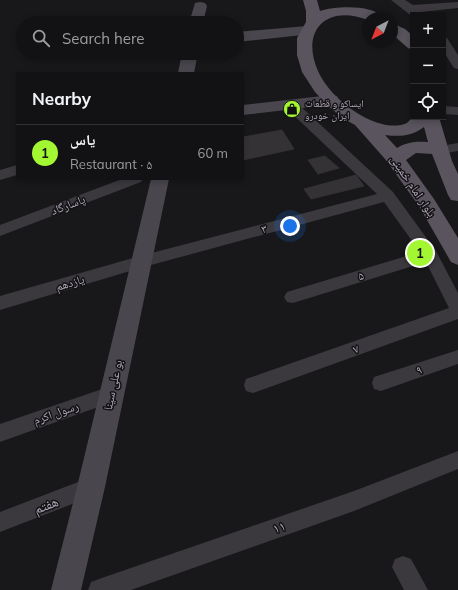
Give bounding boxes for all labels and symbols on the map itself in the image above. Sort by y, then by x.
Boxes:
north arrow [362,12,398,48]
place label: ایساکو و قطعات ایران خودرو [305,97,364,122]
shop icon: ایساکو و قطعات ایران خودرو [282,99,302,119]
street label: بلوار امام خمینی [386,152,440,220]
street label: پاسارگاد [48,191,88,218]
your location [280,216,300,236]
street label: ۳ [259,221,268,236]
pin: 1 [407,238,433,268]
street label: ۵ [356,268,366,283]
street label: یازدهم [54,271,87,295]
street label: ۷ [351,340,361,356]
street label: بو علی سینا [100,358,126,412]
street label: ۹ [414,362,424,377]
street label: رسول اکرم [31,398,81,428]
street label: هفتم [31,492,61,519]
street label: ۱۱ [270,516,288,538]

